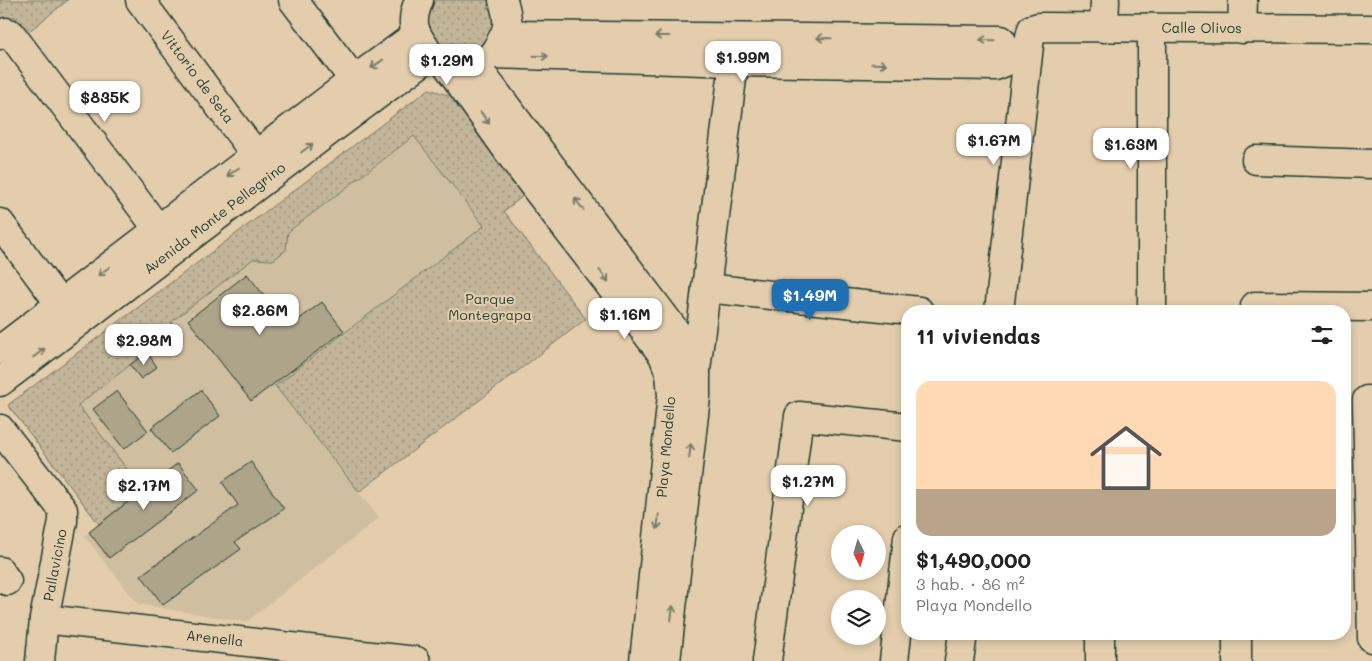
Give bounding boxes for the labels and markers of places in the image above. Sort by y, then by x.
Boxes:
pin: $1.99M [702,41,784,83]
pin: $1.29M [406,44,488,86]
pin: $835K [70,80,140,123]
pin: $1.67M [953,124,1035,166]
pin: $1.63M [1090,128,1172,170]
pin: $1.49M [769,278,851,321]
pin: $2.86M [219,294,301,336]
pin: $1.16M [584,298,666,340]
pin: $2.98M [103,324,185,366]
pin: $1.27M [767,464,849,507]
pin: $2.17M [103,468,185,511]

